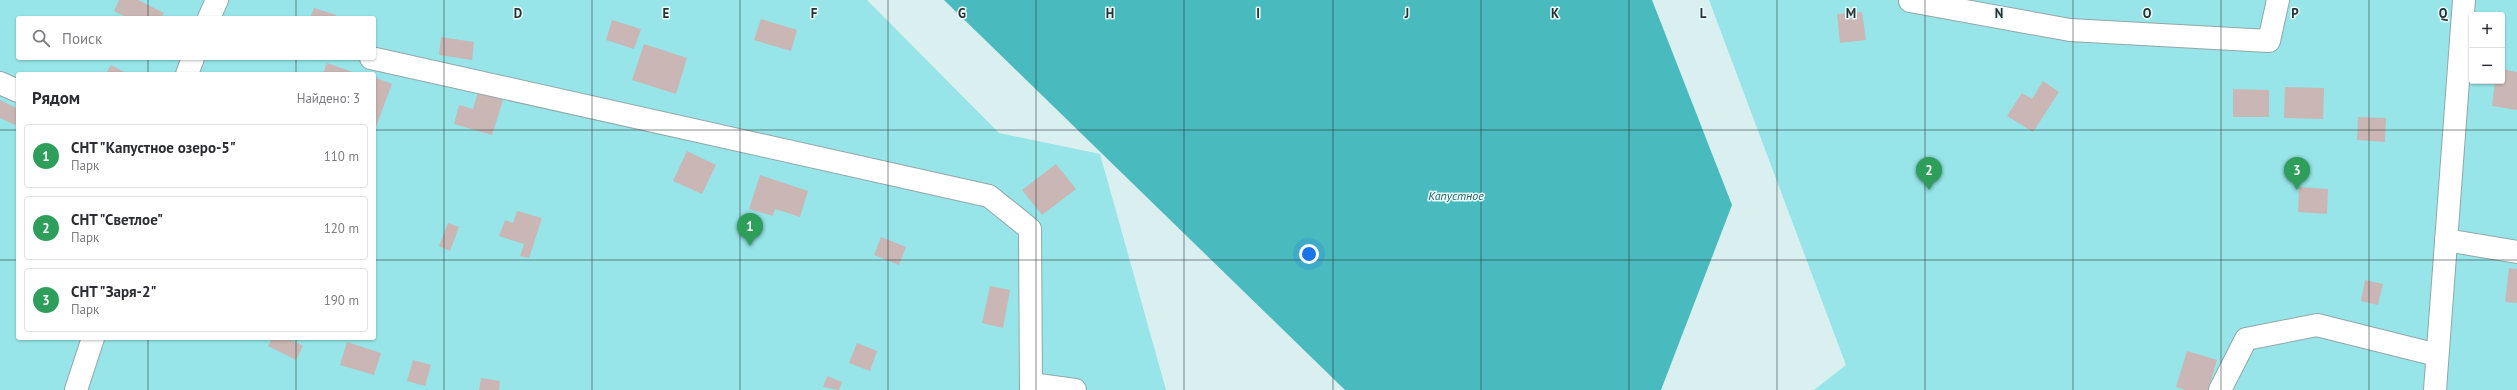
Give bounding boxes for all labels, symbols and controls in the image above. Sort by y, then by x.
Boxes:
text: D [514,5,522,22]
text: E [663,5,670,22]
text: F [811,5,818,22]
text: G [958,5,966,22]
text: H [1106,5,1114,22]
text: I [1256,5,1260,22]
text: J [1404,5,1409,22]
text: K [1551,5,1559,22]
text: L [1700,5,1707,22]
text: M [1846,5,1856,22]
text: N [1995,5,2003,22]
text: O [2143,5,2152,22]
text: P [2291,5,2299,22]
text: Q [2439,5,2449,22]
map controls [2469,12,2505,84]
button: + [2469,12,2505,48]
search box [16,16,376,60]
icon: search [30,27,52,49]
text: Поиск [62,29,102,48]
button: − [2469,48,2505,84]
text: Рядом [32,87,80,109]
text: Найдено: 3 [297,90,360,107]
text: СНТ "Капустное озеро-5" [71,138,236,157]
text: 1 [42,148,50,165]
text: 110 m [324,148,359,165]
text: Парк [71,157,99,174]
pin: 2 [1916,157,1942,190]
pin: 3 [2284,157,2310,190]
water label: Капустное [1428,188,1484,203]
text: СНТ "Светлое" [71,210,163,229]
pin: 1 [737,213,763,246]
text: 2 [42,220,50,237]
text: 120 m [324,220,359,237]
text: Парк [71,229,99,246]
your location [1299,244,1319,264]
text: СНТ "Заря-2" [71,282,157,301]
text: 3 [42,292,50,309]
text: 190 m [324,292,359,309]
text: Парк [71,301,99,318]

